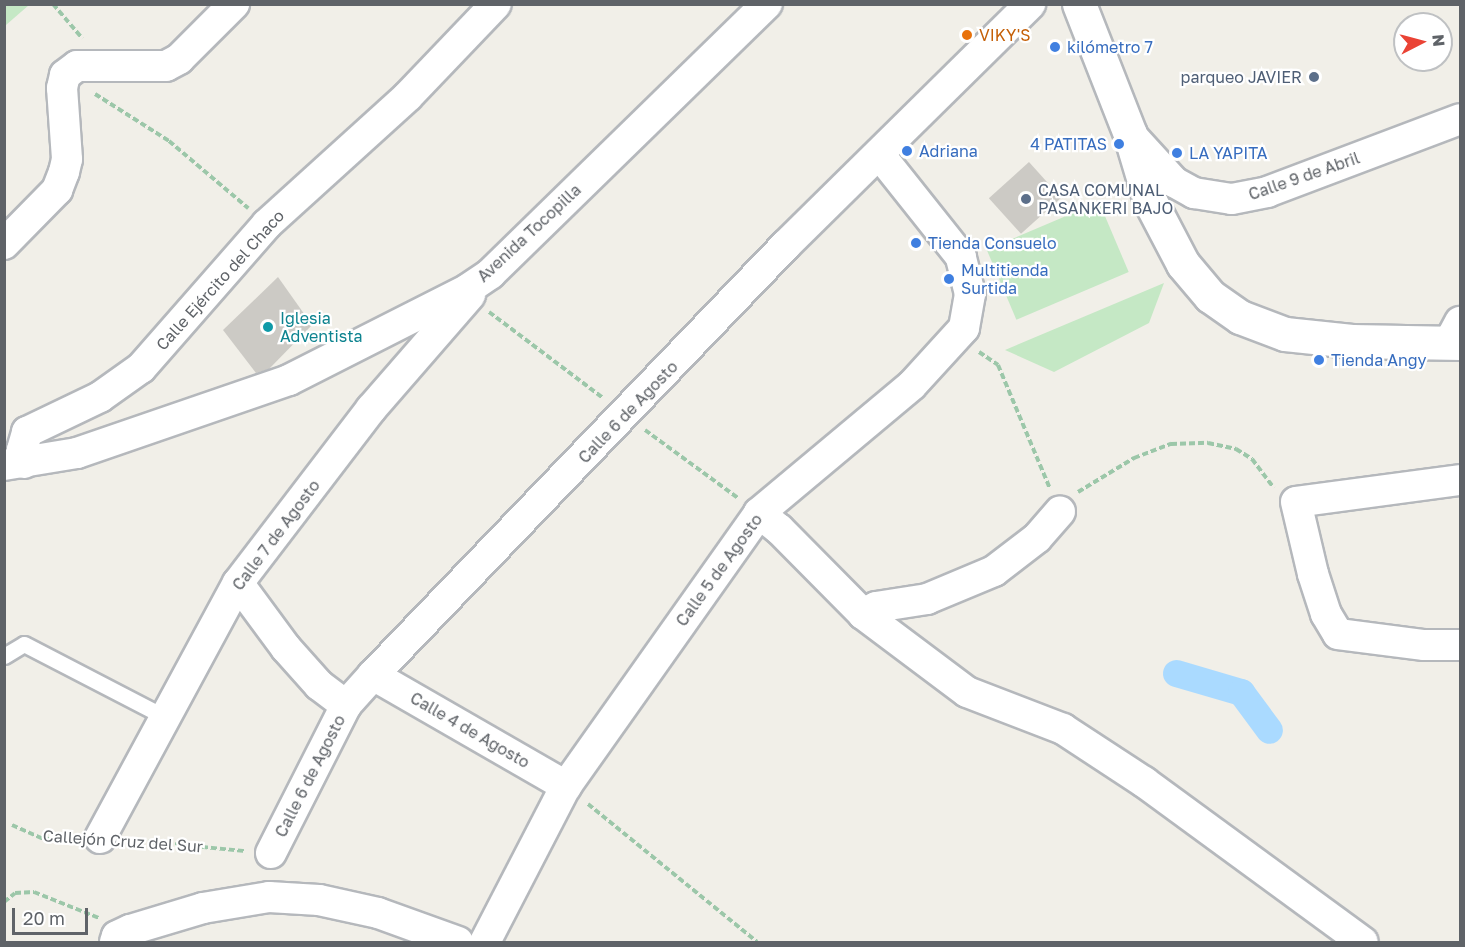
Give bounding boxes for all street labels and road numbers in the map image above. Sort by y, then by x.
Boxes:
street label: Calle 9 de Abril [1246,148,1362,204]
street label: Avenida Tocopilla [473,180,585,286]
street label: Calle Ejército del Chaco [152,206,288,354]
street label: Calle 6 de Agosto [574,357,682,467]
street label: Calle 7 de Agosto [228,476,324,594]
street label: Calle 5 de Agosto [672,510,766,630]
street label: Calle 4 de Agosto [407,688,533,772]
street label: Calle 6 de Agosto [271,712,349,840]
street label: Callejón Cruz del Sur [42,826,204,856]

